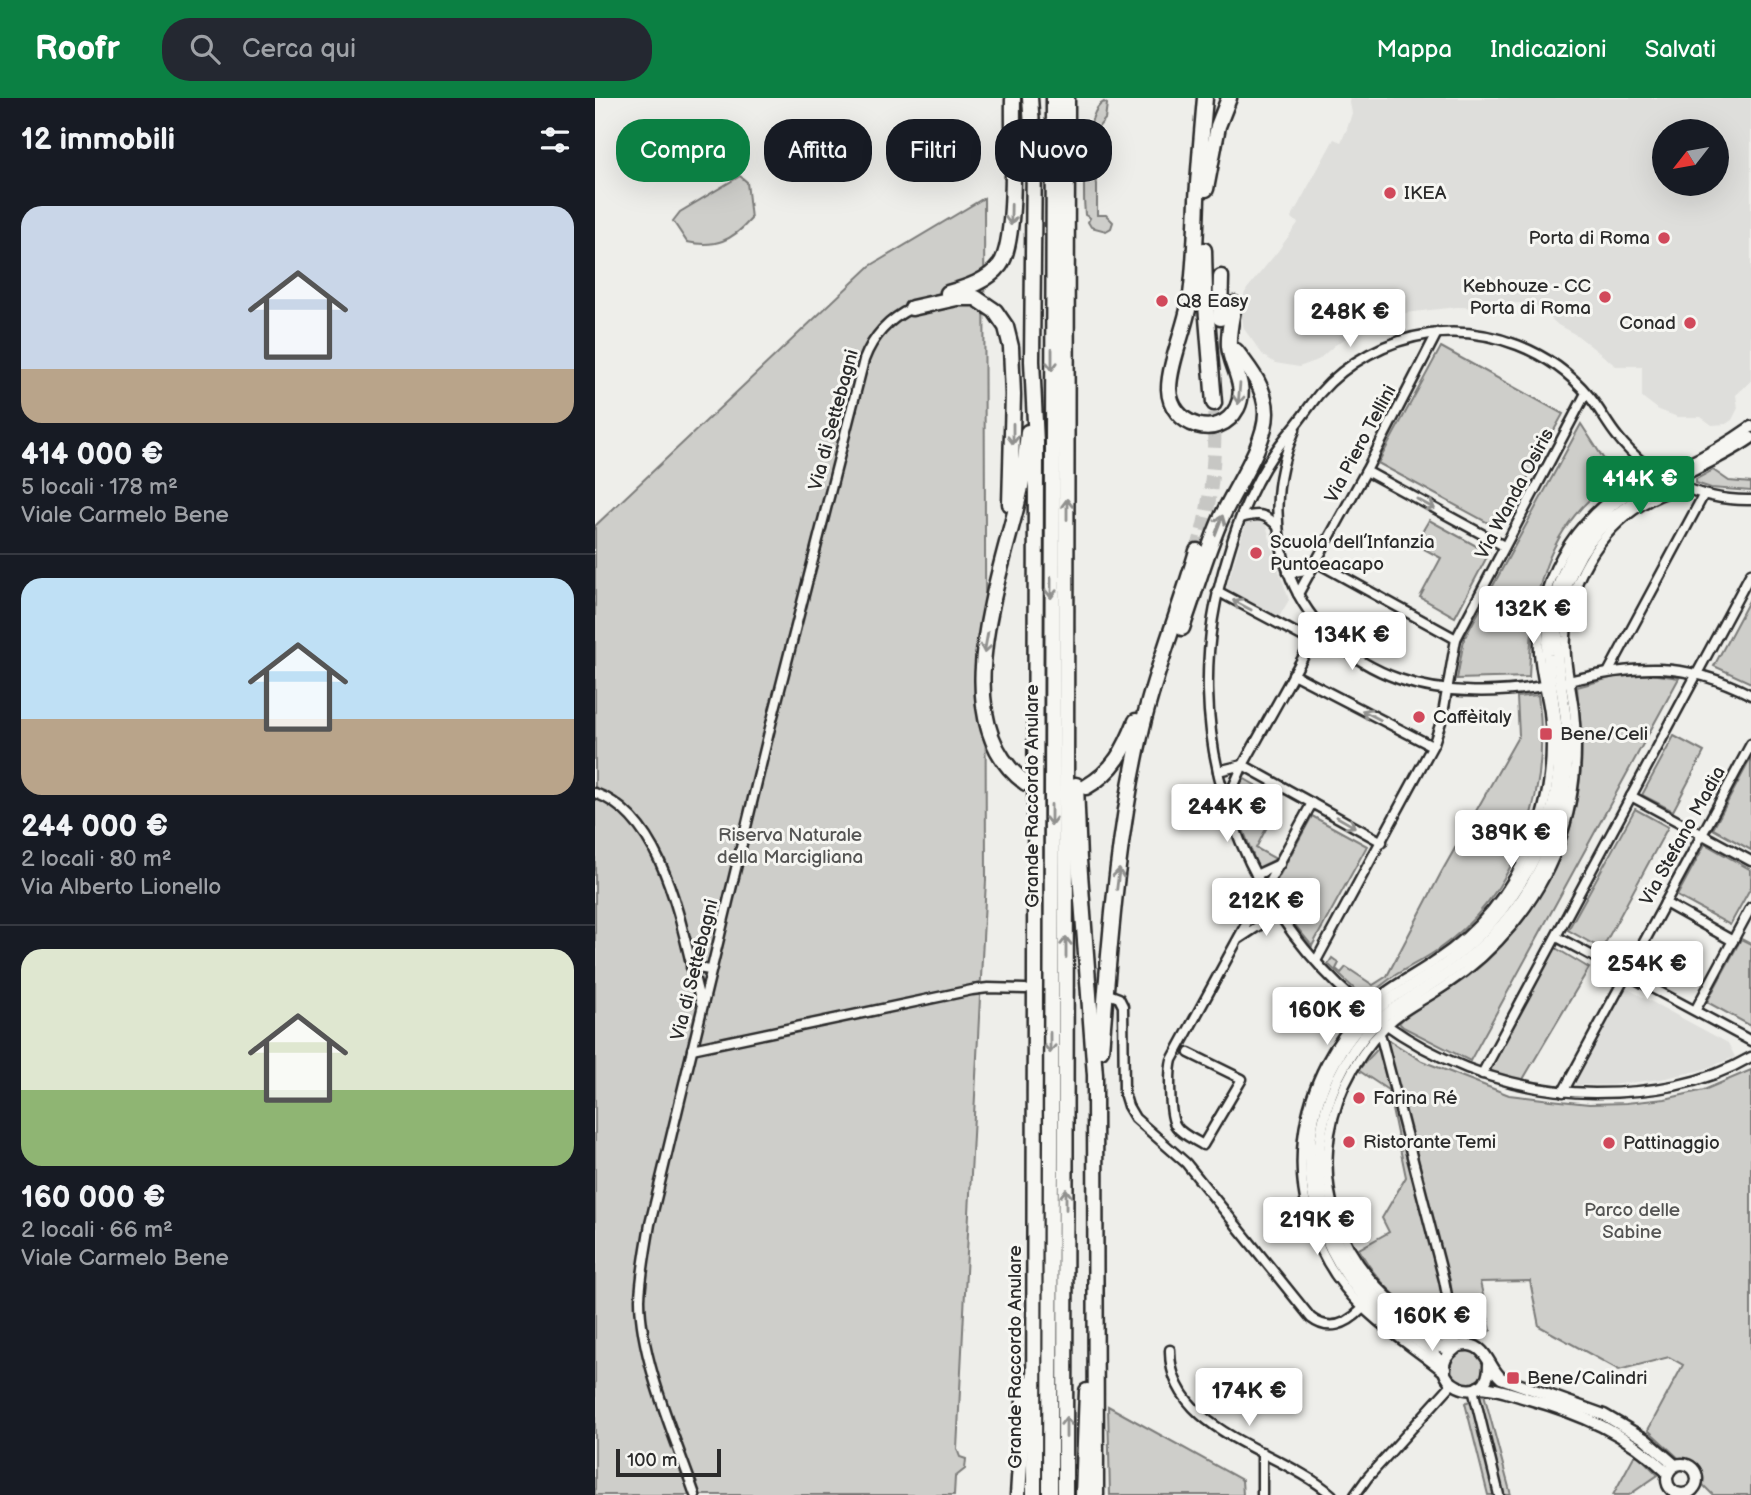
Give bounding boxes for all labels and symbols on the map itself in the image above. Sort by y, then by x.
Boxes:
north arrow [1652,119,1729,196]
place label: IKEA [1404,182,1447,205]
marker: IKEA [1382,185,1398,201]
one-way arrow [1004,203,1018,226]
place label: Porta di Roma [1529,227,1650,250]
marker: Porta di Roma [1656,230,1672,246]
place label: Kebhouze - CC Porta di Roma [1463,275,1591,320]
pin: 248K € [1293,289,1407,349]
marker: Kebhouze - CC Porta di Roma [1597,289,1613,305]
place label: Q8 Easy [1176,290,1249,313]
marker: Q8 Easy [1154,293,1170,309]
place label: Conad [1619,312,1676,335]
marker: Conad [1682,315,1698,331]
street label: Via di Settebagni [804,347,864,493]
one-way arrow [1045,348,1059,371]
street label: Via Piero Tellini [1320,381,1402,507]
one-way arrow [1232,382,1245,405]
one-way arrow [1006,422,1020,445]
street label: Via Wanda Osiris [1471,425,1559,563]
pin: 414K € [1583,456,1697,516]
one-way arrow [1415,497,1436,511]
one-way arrow [1060,498,1074,521]
one-way arrow [1214,515,1226,537]
place label: Scuola dell’Infanzia Puntoeacapo [1270,531,1435,576]
marker: Scuola dell’Infanzia Puntoeacapo [1248,545,1264,561]
one-way arrow [1044,576,1058,599]
pin: 132K € [1476,587,1590,646]
one-way arrow [1233,597,1253,611]
pin: 134K € [1295,612,1409,672]
one-way arrow [979,631,992,654]
street label: Grande Raccordo Anulare [1021,684,1044,908]
place label: Caffèitaly [1433,706,1512,729]
one-way arrow [1362,708,1382,722]
marker: Caffèitaly [1411,709,1427,725]
place label: Bene/Celi [1560,723,1648,746]
marker: Bene/Celi [1538,726,1554,742]
street label: Via Stefano Madia [1635,762,1731,910]
pin: 244K € [1170,784,1284,844]
one-way arrow [1044,803,1058,826]
pin: 389K € [1454,810,1568,870]
one-way arrow [1335,815,1355,829]
park label: Riserva Naturale della Marcigliana [717,824,863,869]
one-way arrow [1112,868,1125,891]
pin: 212K € [1209,878,1323,938]
street label: Via di Settebagni [666,897,724,1043]
one-way arrow [1059,936,1073,959]
pin: 254K € [1590,942,1704,1001]
pin: 160K € [1270,988,1384,1047]
one-way arrow [1043,1031,1057,1054]
place label: Farina Ré [1373,1087,1457,1110]
marker: Farina Ré [1351,1090,1367,1106]
place label: Ristorante Temi [1363,1131,1496,1154]
place label: Pattinaggio [1623,1132,1720,1155]
marker: Ristorante Temi [1341,1134,1357,1150]
marker: Pattinaggio [1601,1135,1617,1151]
one-way arrow [1059,1188,1073,1211]
pin: 219K € [1260,1198,1374,1257]
park label: Parco delle Sabine [1584,1199,1680,1244]
street label: Grande Raccordo Anulare [1004,1245,1027,1469]
pin: 160K € [1375,1294,1489,1353]
place label: Bene/Calindri [1527,1367,1648,1390]
pin: 174K € [1192,1368,1306,1428]
marker: Bene/Calindri [1505,1370,1521,1386]
one-way arrow [1059,1416,1073,1439]
scale bar [616,1446,721,1478]

